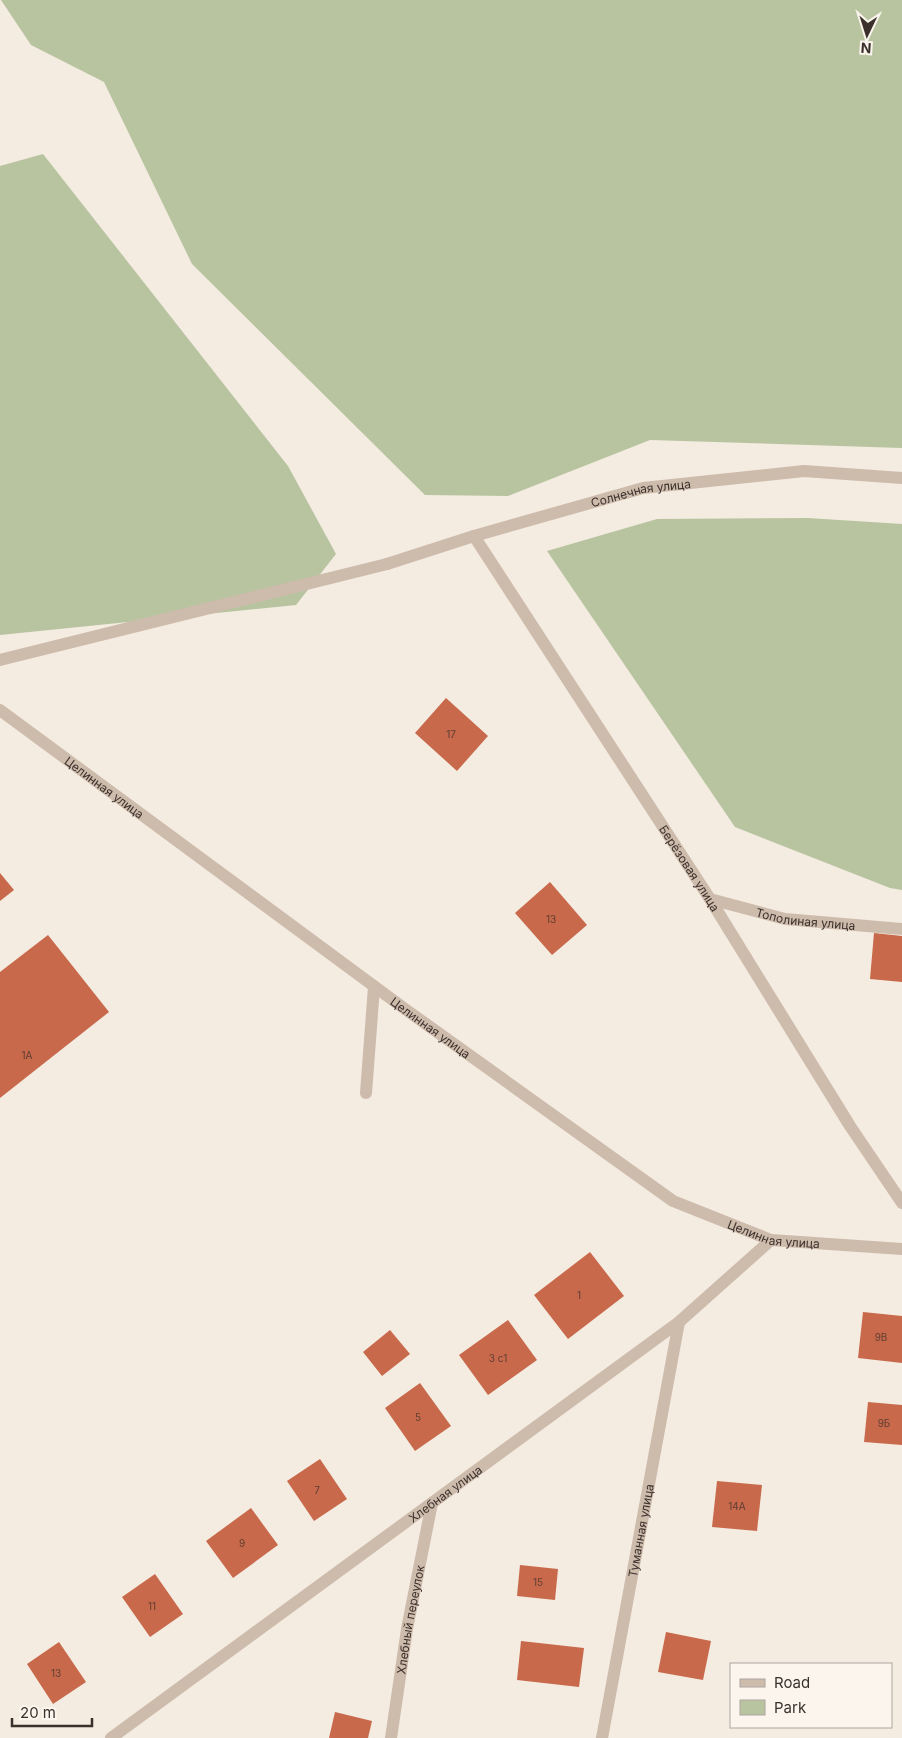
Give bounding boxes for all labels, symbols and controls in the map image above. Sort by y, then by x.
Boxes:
north arrow [842,10,892,60]
text: N [860,40,872,57]
street label: Солнечная улица [589,476,691,510]
house number: 17 [446,728,456,740]
street label: Целинная улица [62,753,147,821]
street label: Берёзовая улица [656,822,723,914]
street label: Тополиная улица [754,904,856,932]
house number: 13 [546,913,556,925]
street label: Целинная улица [388,994,474,1061]
house number: 1А [22,1049,33,1061]
street label: Целинная улица [726,1216,820,1251]
house number: 1 [577,1289,581,1301]
house number: 9В [875,1331,887,1343]
house number: 3 с1 [489,1352,507,1364]
house number: 5 [415,1411,421,1423]
house number: 9Б [878,1417,890,1429]
street label: Хлебная улица [405,1462,485,1525]
street label: Туманная улица [624,1483,656,1579]
house number: 7 [314,1484,320,1496]
house number: 14А [728,1500,746,1512]
house number: 9 [239,1537,245,1549]
street label: Хлебный переулок [393,1563,427,1675]
house number: 15 [533,1576,543,1588]
house number: 11 [148,1600,156,1612]
legend [730,1663,892,1728]
house number: 13 [51,1667,61,1679]
text: Road [774,1673,810,1692]
scale bar [12,1696,92,1728]
text: Park [774,1698,807,1717]
text: 20 m [20,1703,56,1722]

